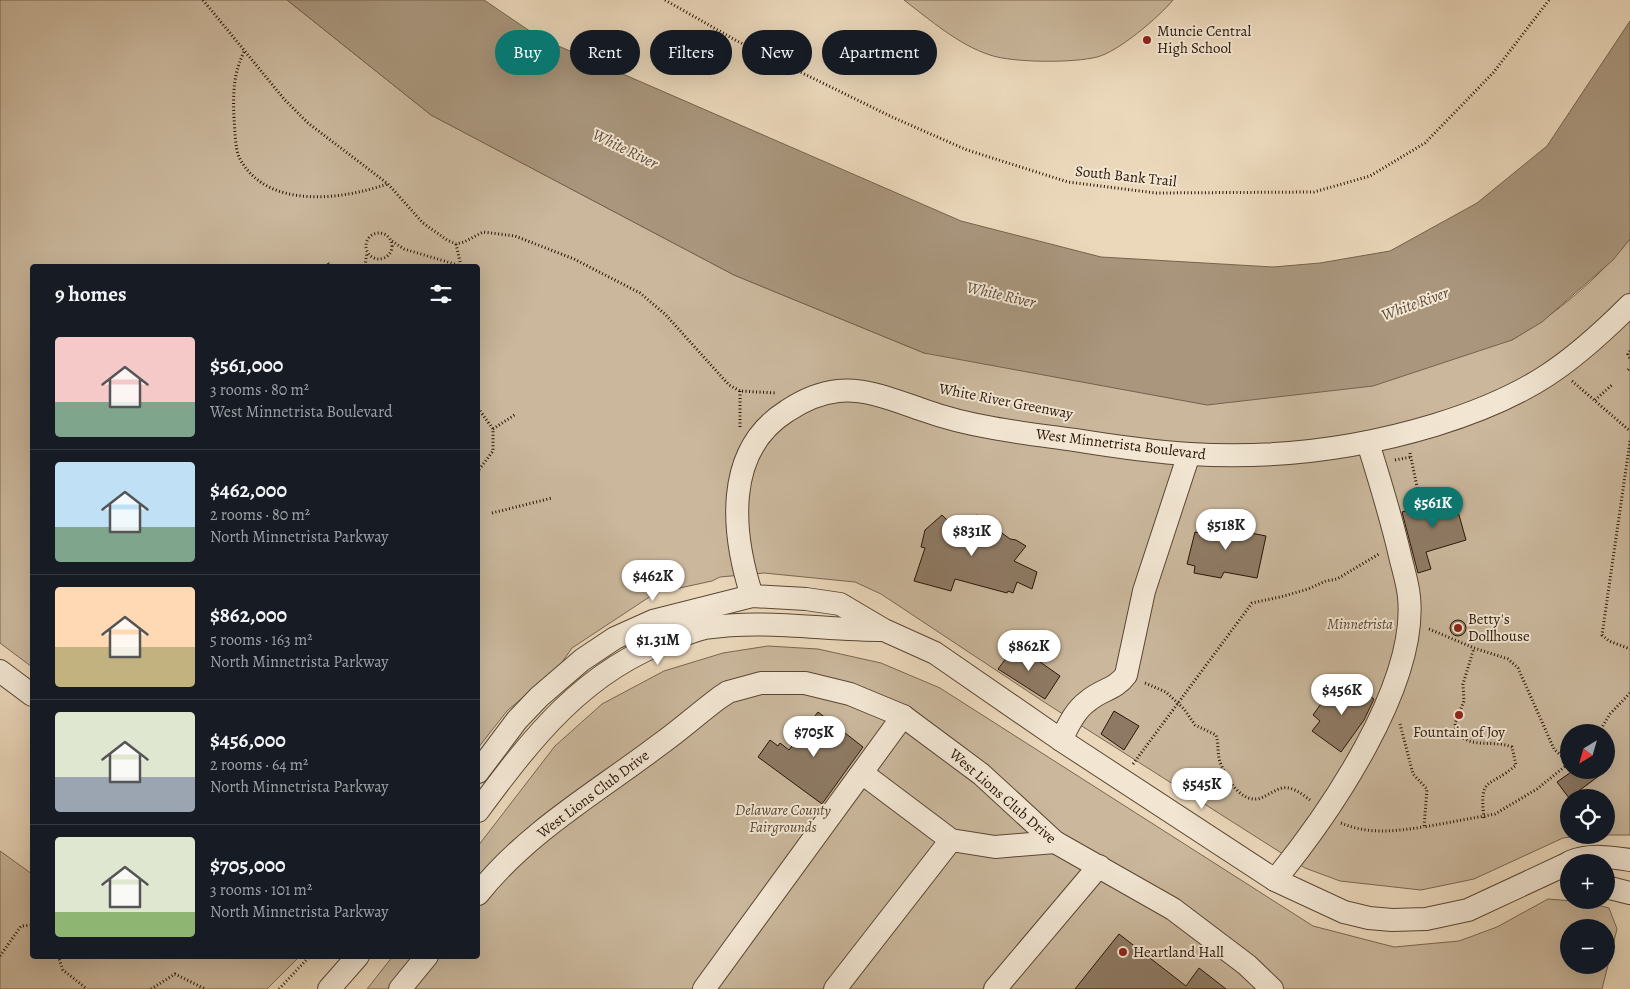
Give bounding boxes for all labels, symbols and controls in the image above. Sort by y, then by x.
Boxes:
place label: Muncie Central High School [1157,21,1252,58]
chip: Buy [495,30,560,75]
chip: Rent [570,30,640,75]
chip: Filters [650,30,732,75]
chip: New [742,30,812,75]
chip: Apartment [822,30,937,75]
marker: Muncie Central High School [1141,34,1153,46]
water label: White River [589,124,662,174]
street label: South Bank Trail [1074,161,1178,191]
water label: White River [964,276,1038,314]
text: 9 homes [55,280,126,308]
icon: filters [427,280,455,308]
water label: White River [1378,281,1452,326]
text: $561,000 [210,351,283,379]
icon: home [95,357,155,417]
street label: White River Greenway [936,378,1075,424]
text: 3 rooms · 80 m² [210,379,309,401]
text: West Minnetrista Boulevard [210,401,393,423]
street label: West Minnetrista Boulevard [1034,424,1208,464]
text: $462,000 [210,476,287,504]
icon: home [95,482,155,542]
pin: $561K [1398,486,1468,529]
text: $561K [1414,492,1452,514]
text: 2 rooms · 80 m² [210,504,310,526]
pin: $518K [1191,508,1261,551]
pin: $831K [937,514,1007,557]
text: $518K [1207,514,1245,536]
text: $831K [953,520,991,542]
text: North Minnetrista Parkway [210,526,388,548]
pin: $462K [618,560,688,602]
text: $462K [633,565,673,587]
text: $862,000 [210,601,287,629]
icon: home [95,607,155,667]
place label: Betty's Dollhouse [1468,609,1530,646]
park label: Minnetrista [1327,614,1393,634]
marker: Betty's Dollhouse [1452,622,1464,634]
pin: $1.31M [617,624,699,666]
text: 5 rooms · 163 m² [210,629,312,651]
text: $1.31M [636,629,680,651]
pin: $862K [994,630,1064,672]
text: $862K [1009,635,1049,657]
text: North Minnetrista Parkway [210,651,388,673]
pin: $456K [1307,674,1377,716]
text: $456K [1322,679,1362,701]
marker: Fountain of Joy [1453,709,1465,721]
pin: $705K [779,716,849,758]
text: $705K [794,721,834,743]
place label: Fountain of Joy [1413,722,1505,742]
north arrow [1560,724,1615,779]
map controls [1560,724,1615,974]
text: $456,000 [210,726,286,754]
icon: home [95,732,155,792]
street label: West Lions Club Drive [945,743,1061,848]
street label: West Lions Club Drive [532,745,653,843]
text: 2 rooms · 64 m² [210,754,308,776]
pin: $545K [1167,768,1237,810]
text: $545K [1182,773,1222,795]
text: North Minnetrista Parkway [210,776,388,798]
button: locate [1560,789,1615,844]
park label: Delaware County Fairgrounds [735,800,831,837]
text: $705,000 [210,851,286,879]
button: + [1560,854,1615,909]
icon: home [95,857,155,917]
text: 3 rooms · 101 m² [210,879,312,901]
text: North Minnetrista Parkway [210,901,388,923]
button: − [1560,919,1615,974]
place label: Heartland Hall [1133,942,1224,962]
marker: Heartland Hall [1117,946,1129,958]

